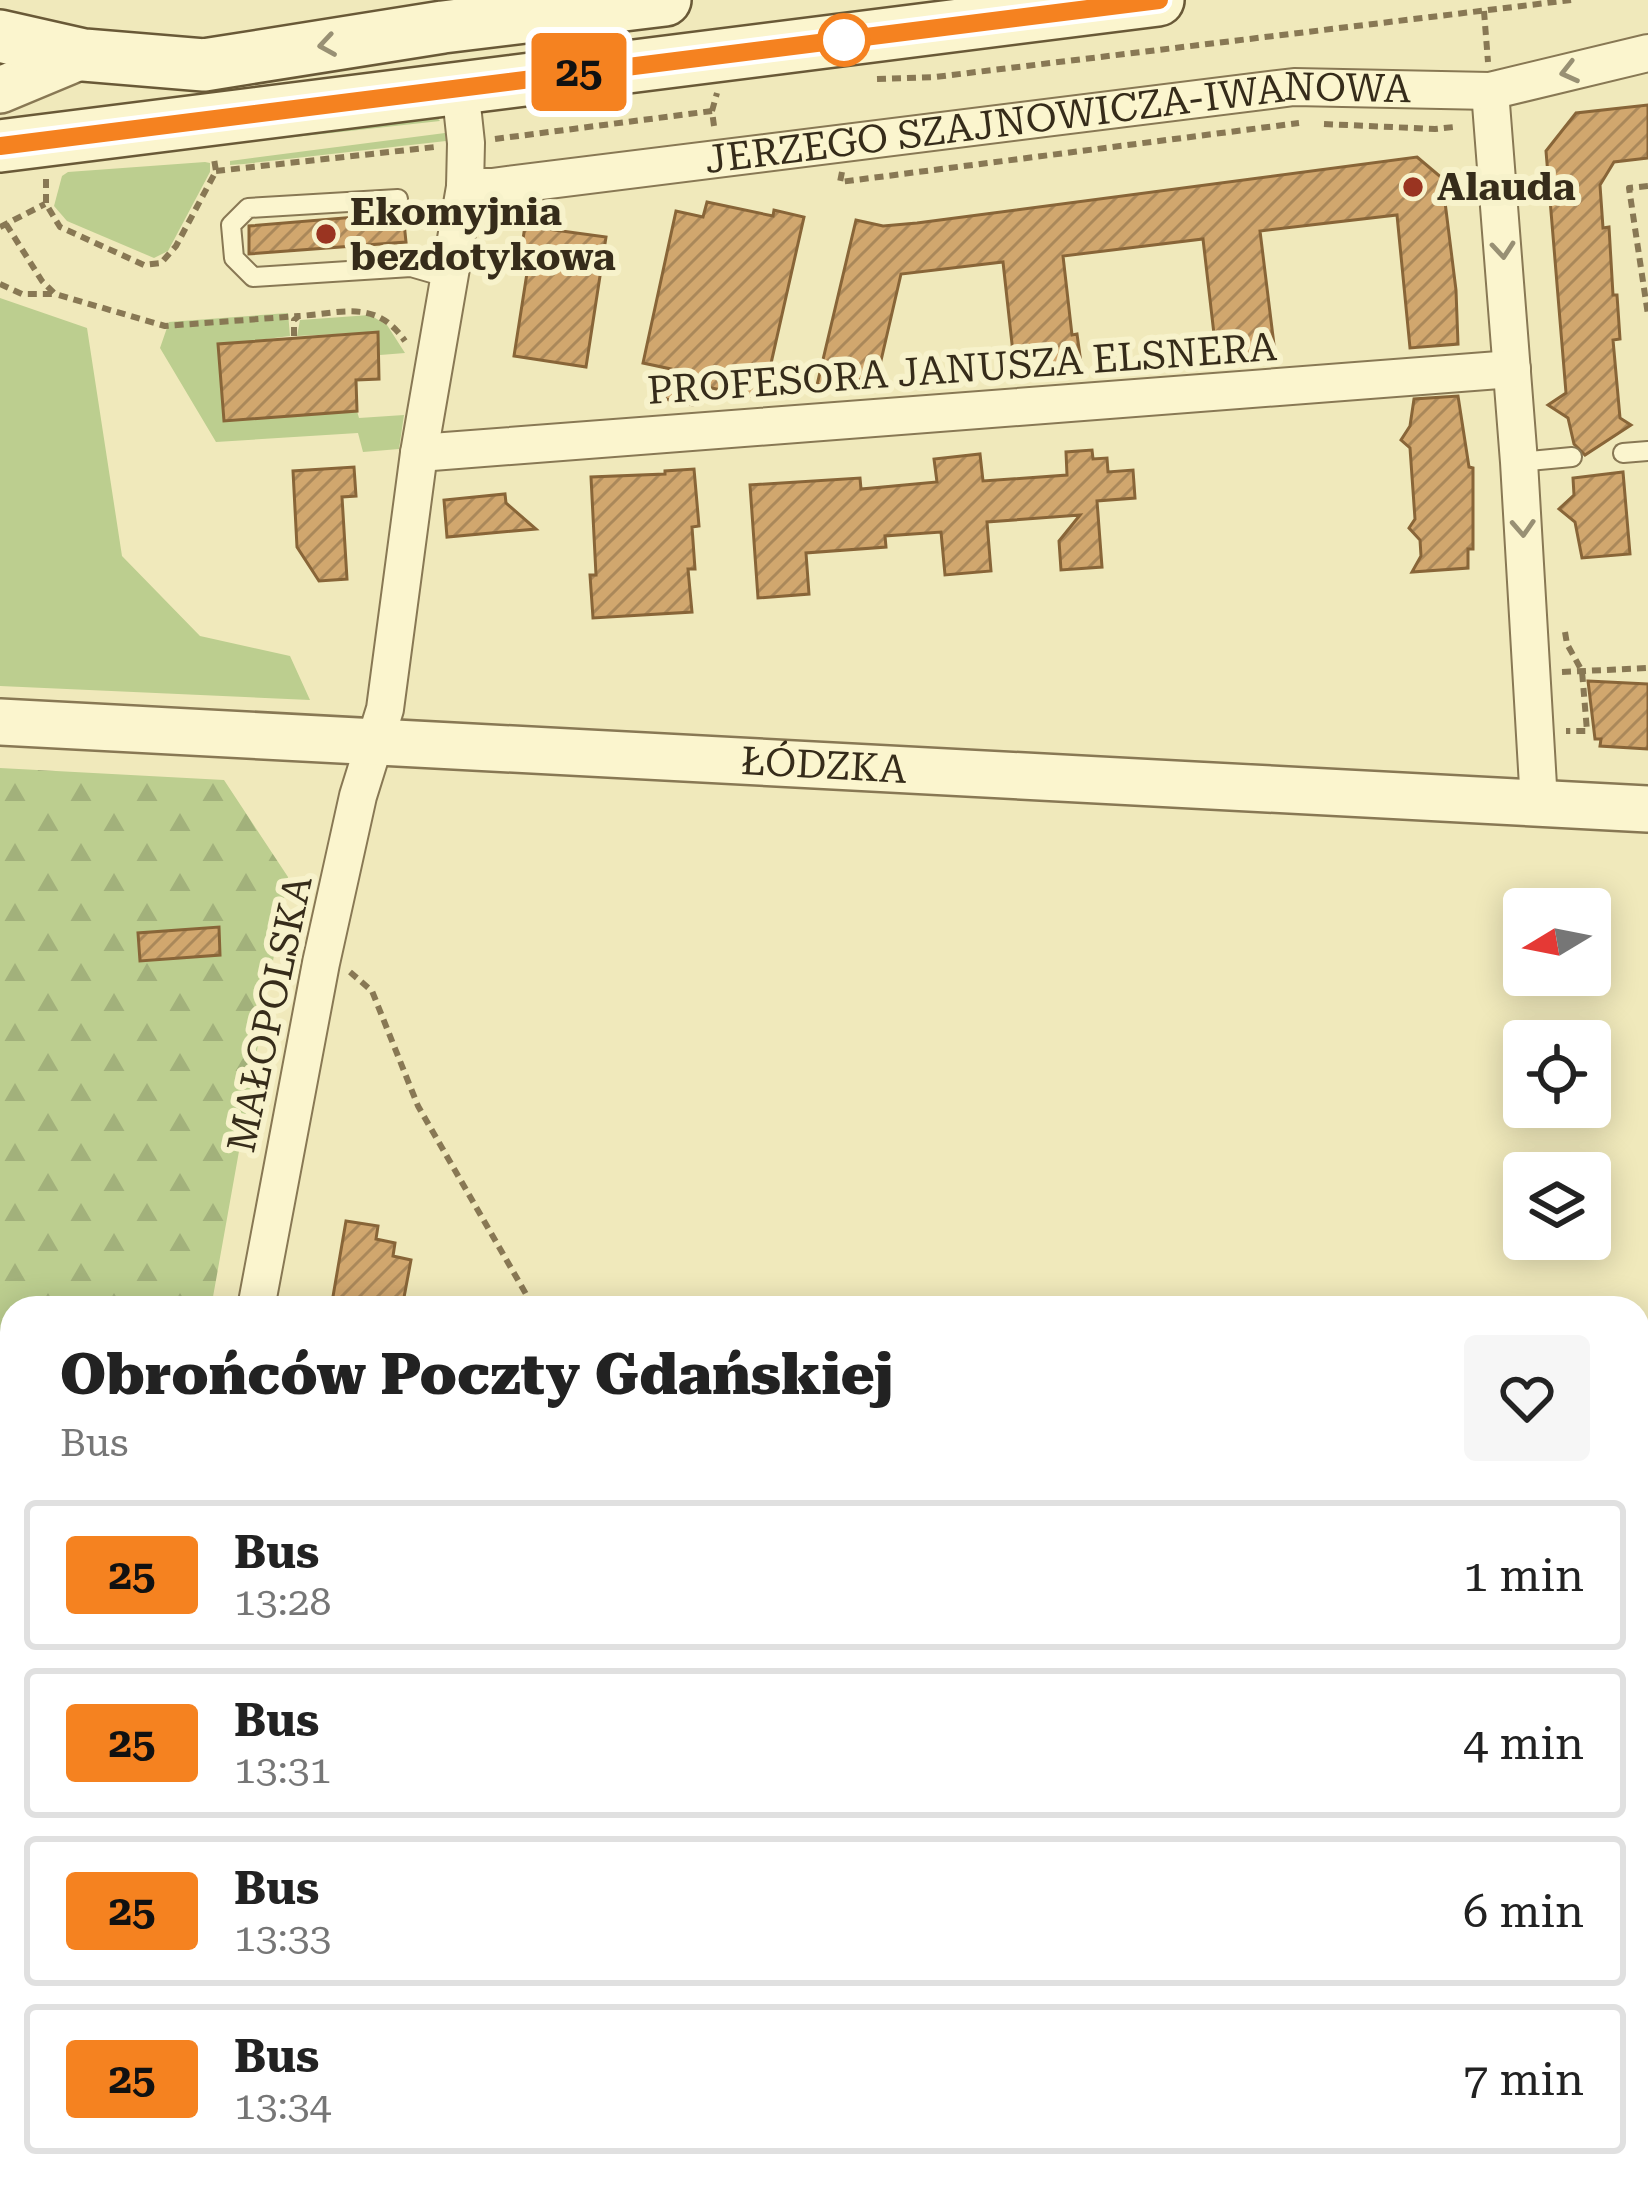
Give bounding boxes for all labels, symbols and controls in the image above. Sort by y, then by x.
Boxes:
unlabelled marker [819,15,869,65]
one-way arrow [318,32,338,57]
line badge: 25 [525,33,633,111]
text: 25 [555,47,603,96]
one-way arrow [1560,58,1580,83]
street label: JERZEGO SZAJNOWICZA-IWANOWA [702,64,1411,183]
place label: Alauda [1437,164,1576,210]
marker: Alauda [1400,174,1426,200]
place label: Ekomyjnia bezdotykowa [350,189,616,280]
marker: Ekomyjnia bezdotykowa [313,221,339,247]
one-way arrow [1489,241,1515,260]
street label: PROFESORA JANUSZA ELSNERA [646,324,1278,414]
one-way arrow [1510,519,1536,538]
street label: ŁÓDZKA [740,738,908,793]
street label: MAŁOPOLSKA [218,872,322,1156]
north arrow [1503,888,1611,996]
map controls [1503,888,1611,1260]
button: locate [1503,1020,1611,1128]
button: layers [1503,1152,1611,1260]
button: heart [1464,1335,1590,1461]
text: Obrońców Poczty Gdańskiej [60,1341,893,1408]
text: Bus [60,1420,129,1466]
text: Bus [234,1526,319,1579]
text: 1 min [1463,1549,1584,1602]
text: 25 [108,1550,156,1599]
text: 13:28 [234,1579,331,1625]
text: Bus [234,1694,319,1747]
text: 4 min [1463,1717,1584,1770]
text: 25 [108,1718,156,1767]
text: 13:31 [234,1747,331,1793]
text: Bus [234,1862,319,1915]
text: 6 min [1463,1885,1584,1938]
text: 25 [108,1886,156,1935]
text: 13:33 [234,1915,331,1961]
text: Bus [234,2030,319,2083]
text: 7 min [1463,2053,1584,2106]
text: 25 [108,2054,156,2103]
text: 13:34 [234,2083,331,2129]

